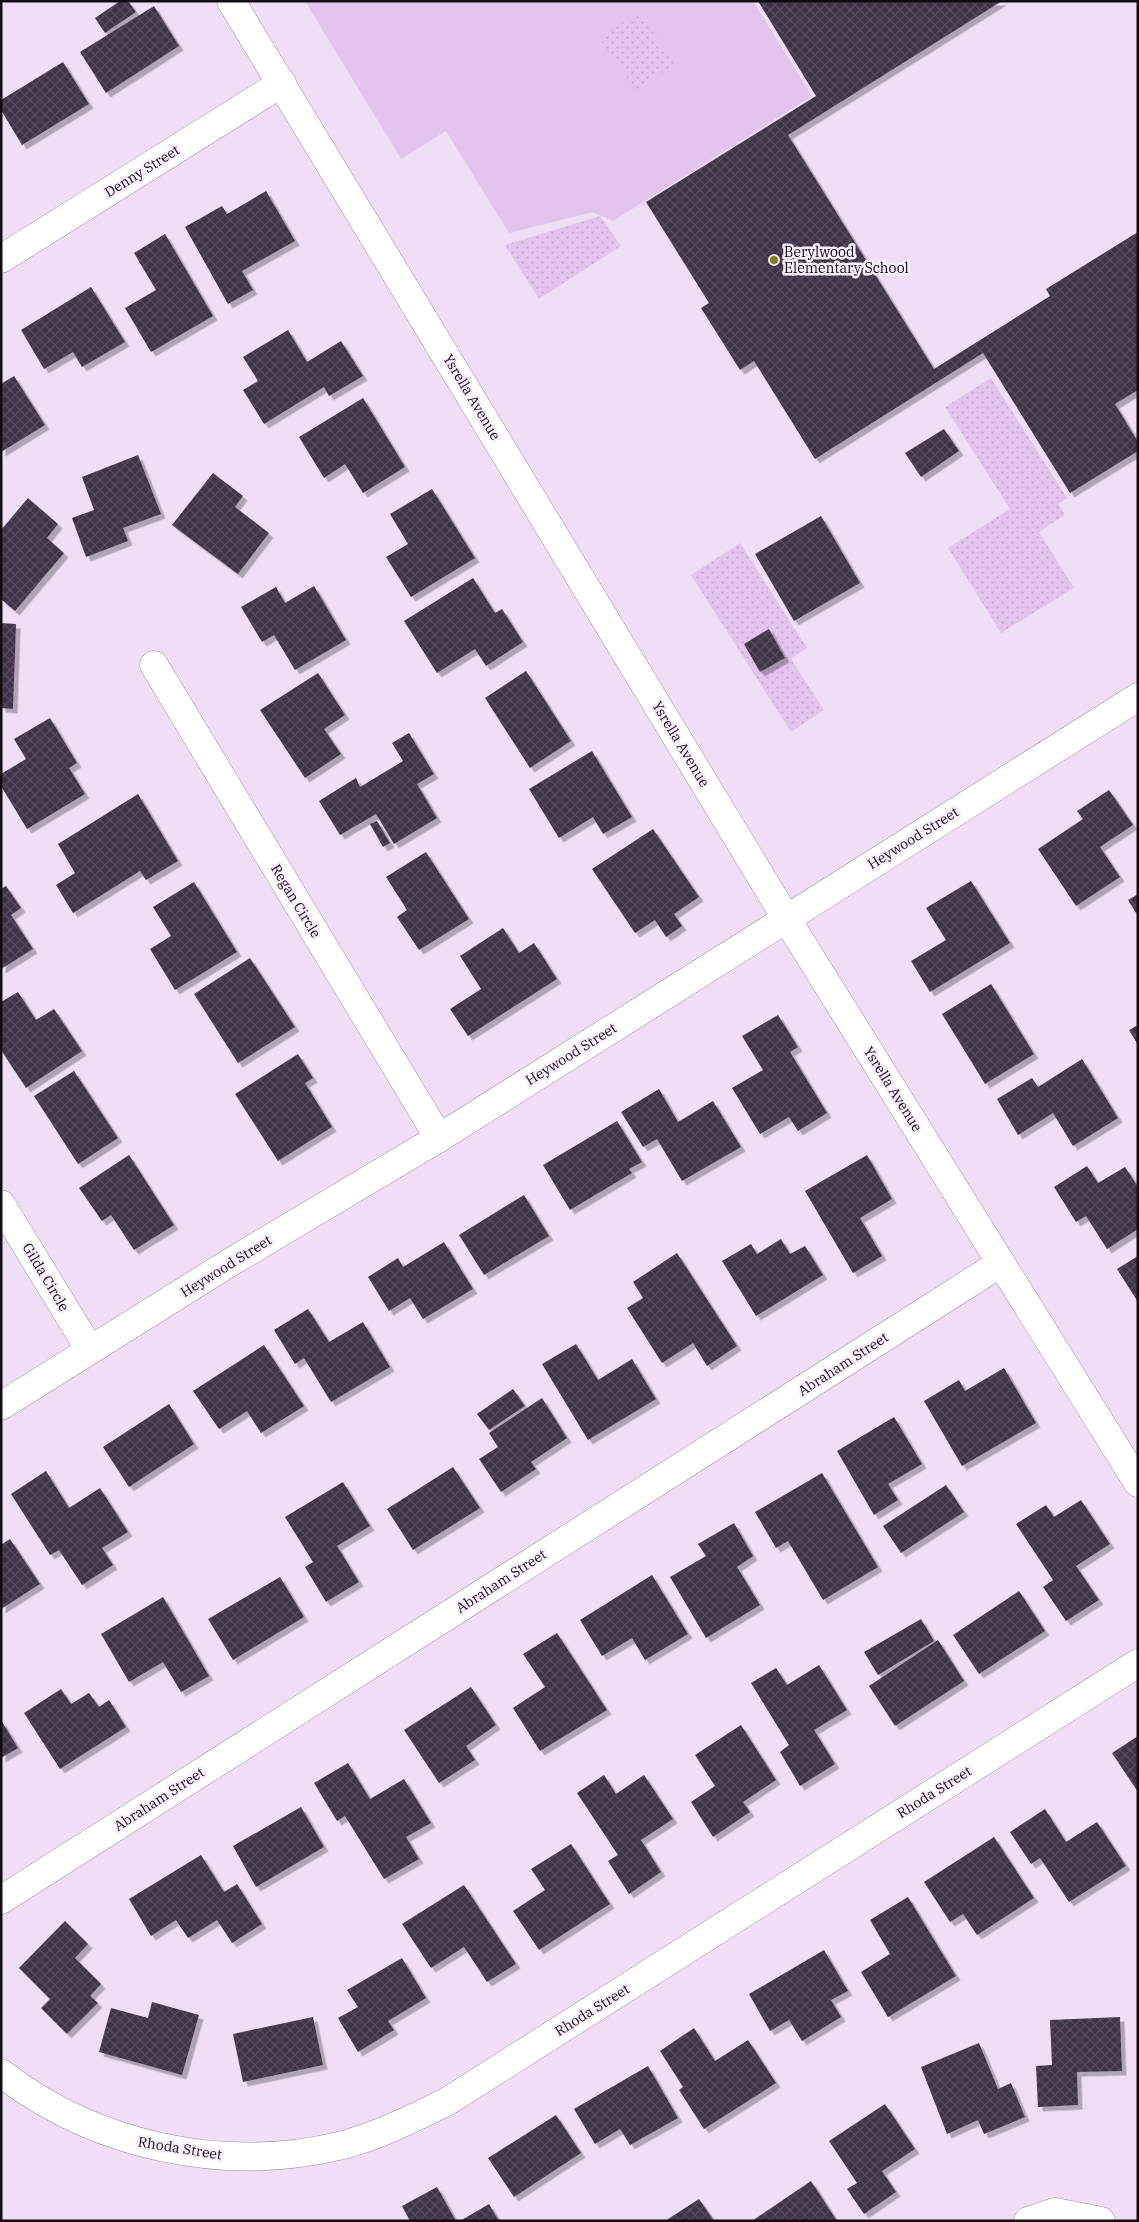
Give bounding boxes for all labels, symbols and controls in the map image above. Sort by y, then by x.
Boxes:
street label: Denny Street [101,141,183,201]
place label: Berylwood Elementary School [784,243,909,277]
marker: Berylwood Elementary School [768,254,780,266]
street label: Ysrella Avenue [439,351,505,443]
street label: Ysrella Avenue [648,698,714,790]
street label: Heywood Street [864,803,962,873]
street label: Regan Circle [267,861,325,941]
street label: Heywood Street [522,1019,620,1089]
street label: Ysrella Avenue [860,1043,926,1135]
street label: Heywood Street [177,1231,275,1301]
street label: Gilda Circle [19,1239,73,1315]
street label: Abraham Street [794,1328,892,1400]
street label: Abraham Street [452,1545,550,1617]
street label: Rhoda Street [893,1762,975,1822]
street label: Abraham Street [110,1763,208,1835]
street label: Rhoda Street [551,1980,633,2040]
street label: Rhoda Street [137,2132,223,2164]

